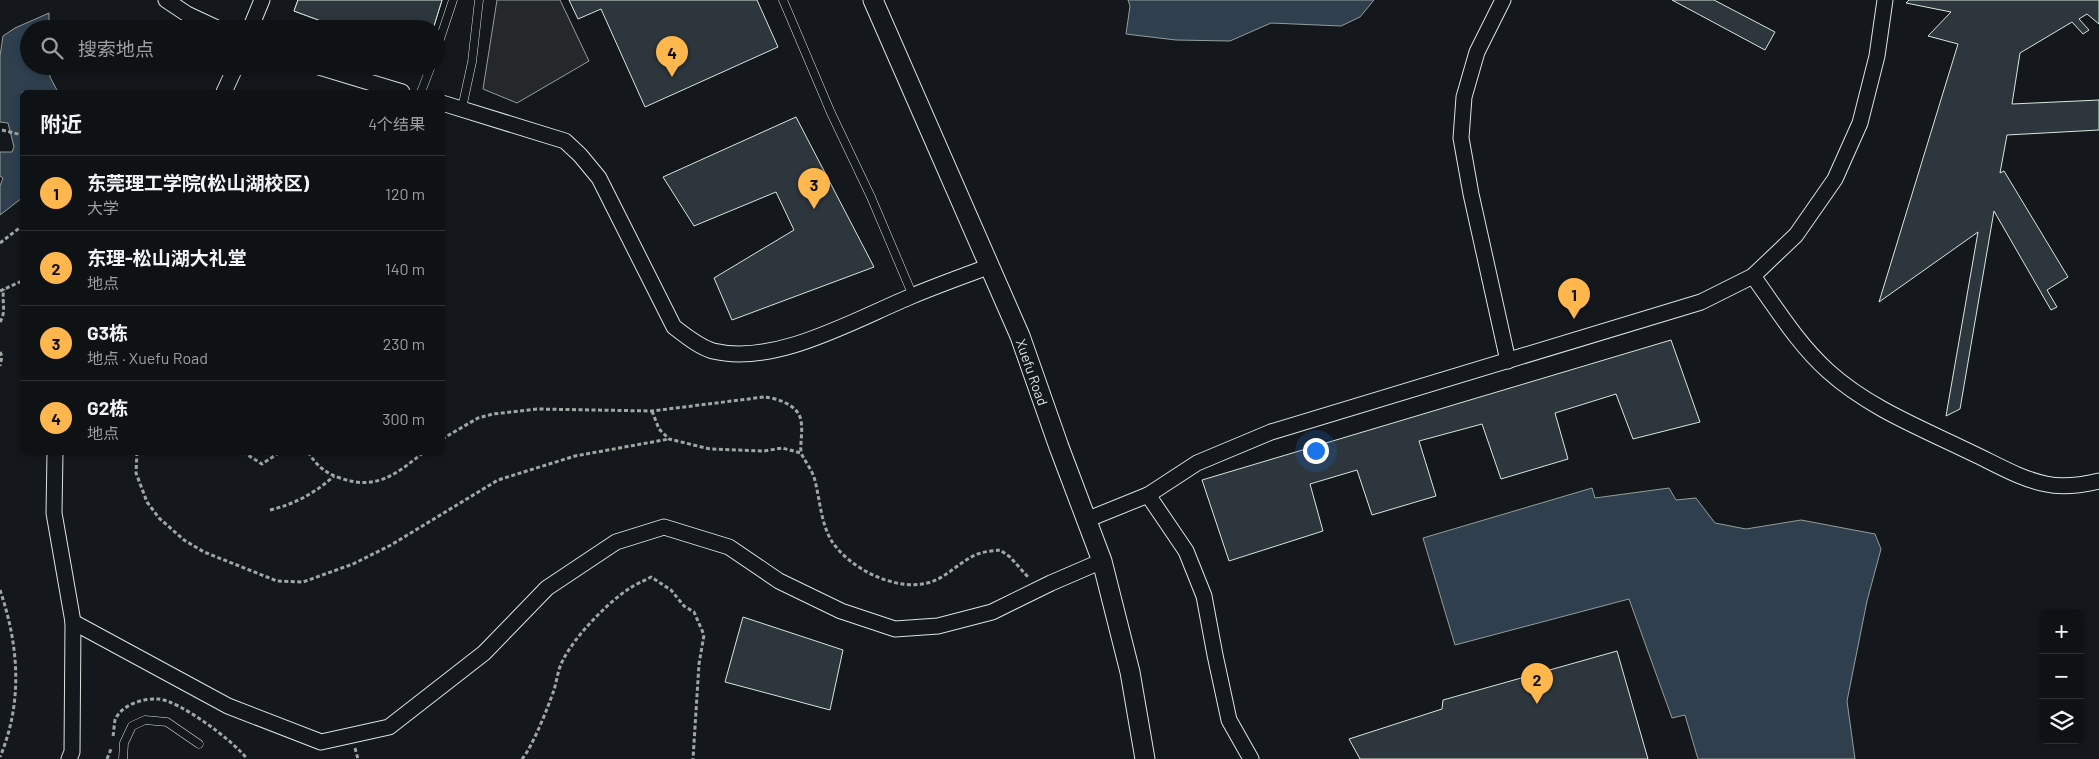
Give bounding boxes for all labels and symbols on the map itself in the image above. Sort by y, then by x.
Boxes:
pin: 4 [656,36,688,77]
pin: 3 [798,168,830,209]
pin: 1 [1558,278,1590,319]
street label: Xuefu Road [1013,337,1052,408]
your location [1303,438,1329,464]
pin: 2 [1521,663,1553,704]

